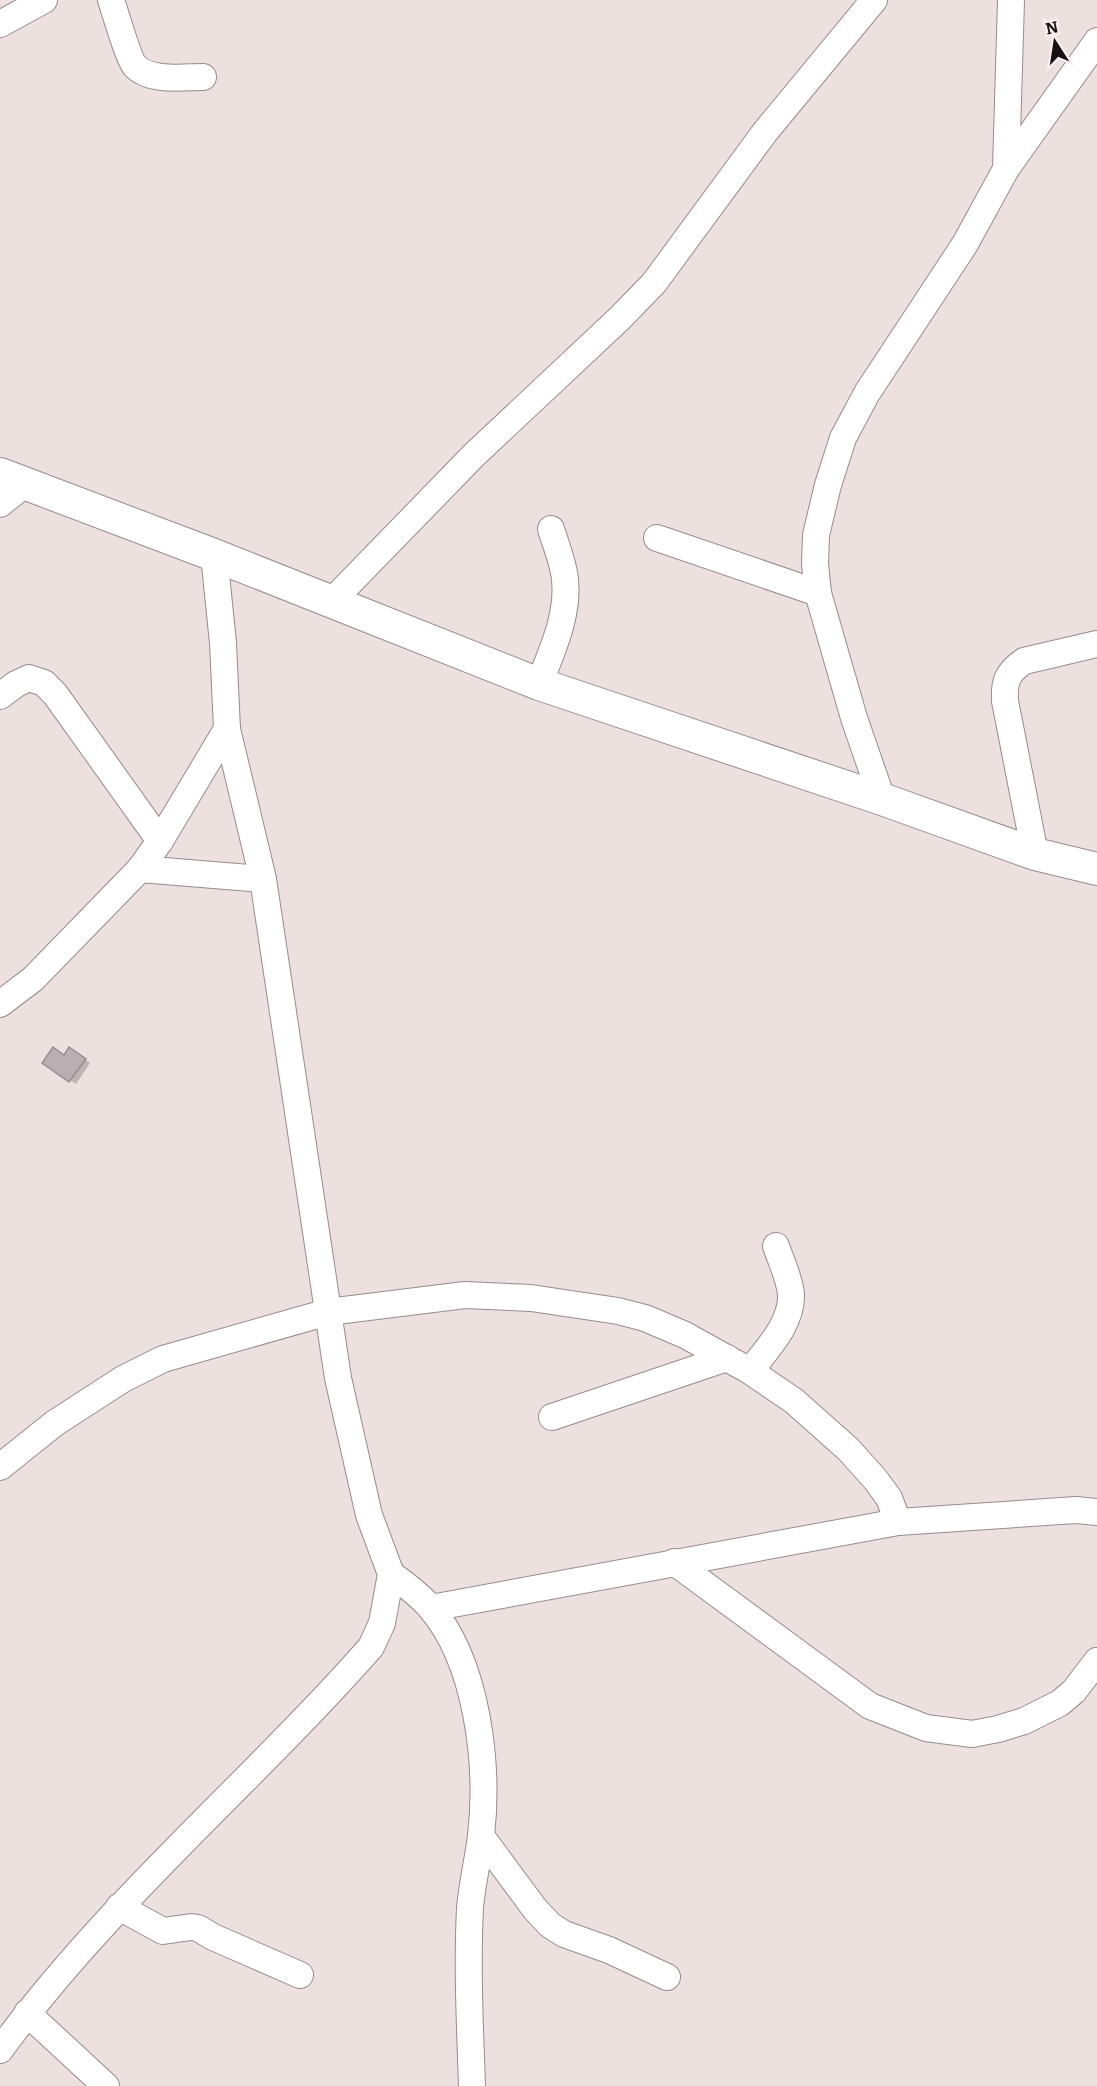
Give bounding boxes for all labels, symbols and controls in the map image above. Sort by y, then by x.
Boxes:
north arrow [1025,12,1085,72]
text: N [1044,17,1060,38]

